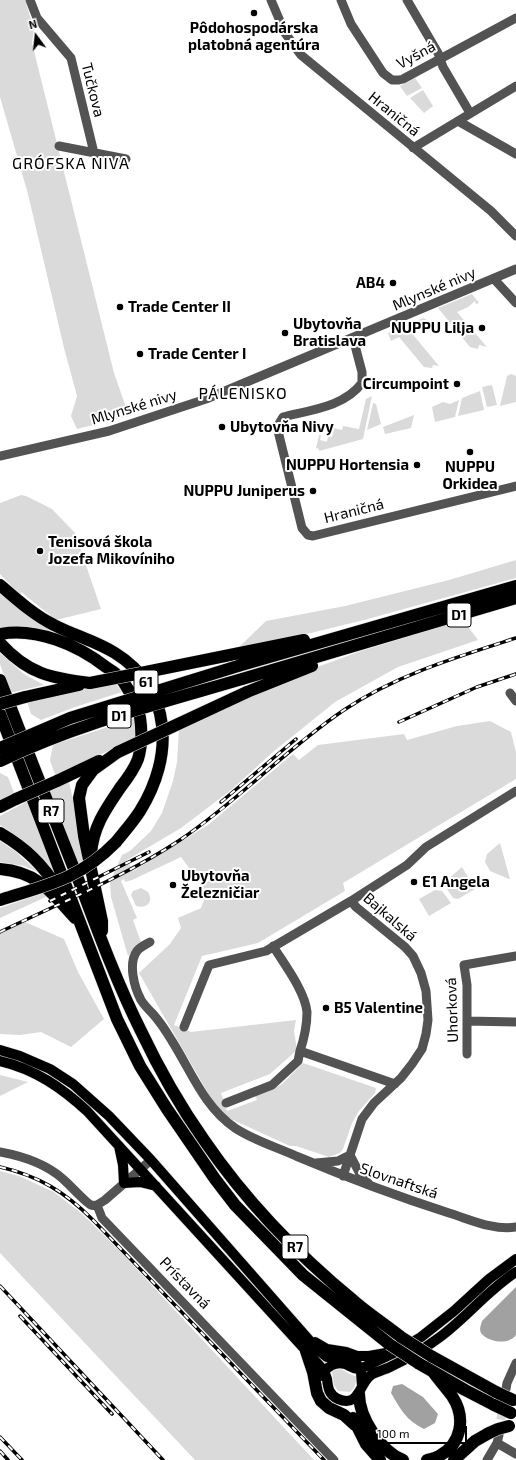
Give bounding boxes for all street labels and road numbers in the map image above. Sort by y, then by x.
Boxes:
street label: Vyšná [393,37,439,73]
street label: Tučkova [78,61,108,119]
street label: Hraničná [365,88,423,140]
street label: Mlynské nivy [390,263,478,315]
street label: Mlynské nivy [89,385,179,429]
street label: Hraničná [322,495,386,527]
road number: D1 [447,603,471,627]
road number: 61 [134,670,158,694]
road number: D1 [107,704,131,728]
road number: R7 [38,799,64,823]
street label: Bajkalská [360,889,420,945]
street label: Uhorková [442,977,462,1043]
street label: Slovnaftská [358,1159,440,1203]
road number: R7 [282,1235,308,1259]
street label: Prístavná [156,1253,214,1313]

